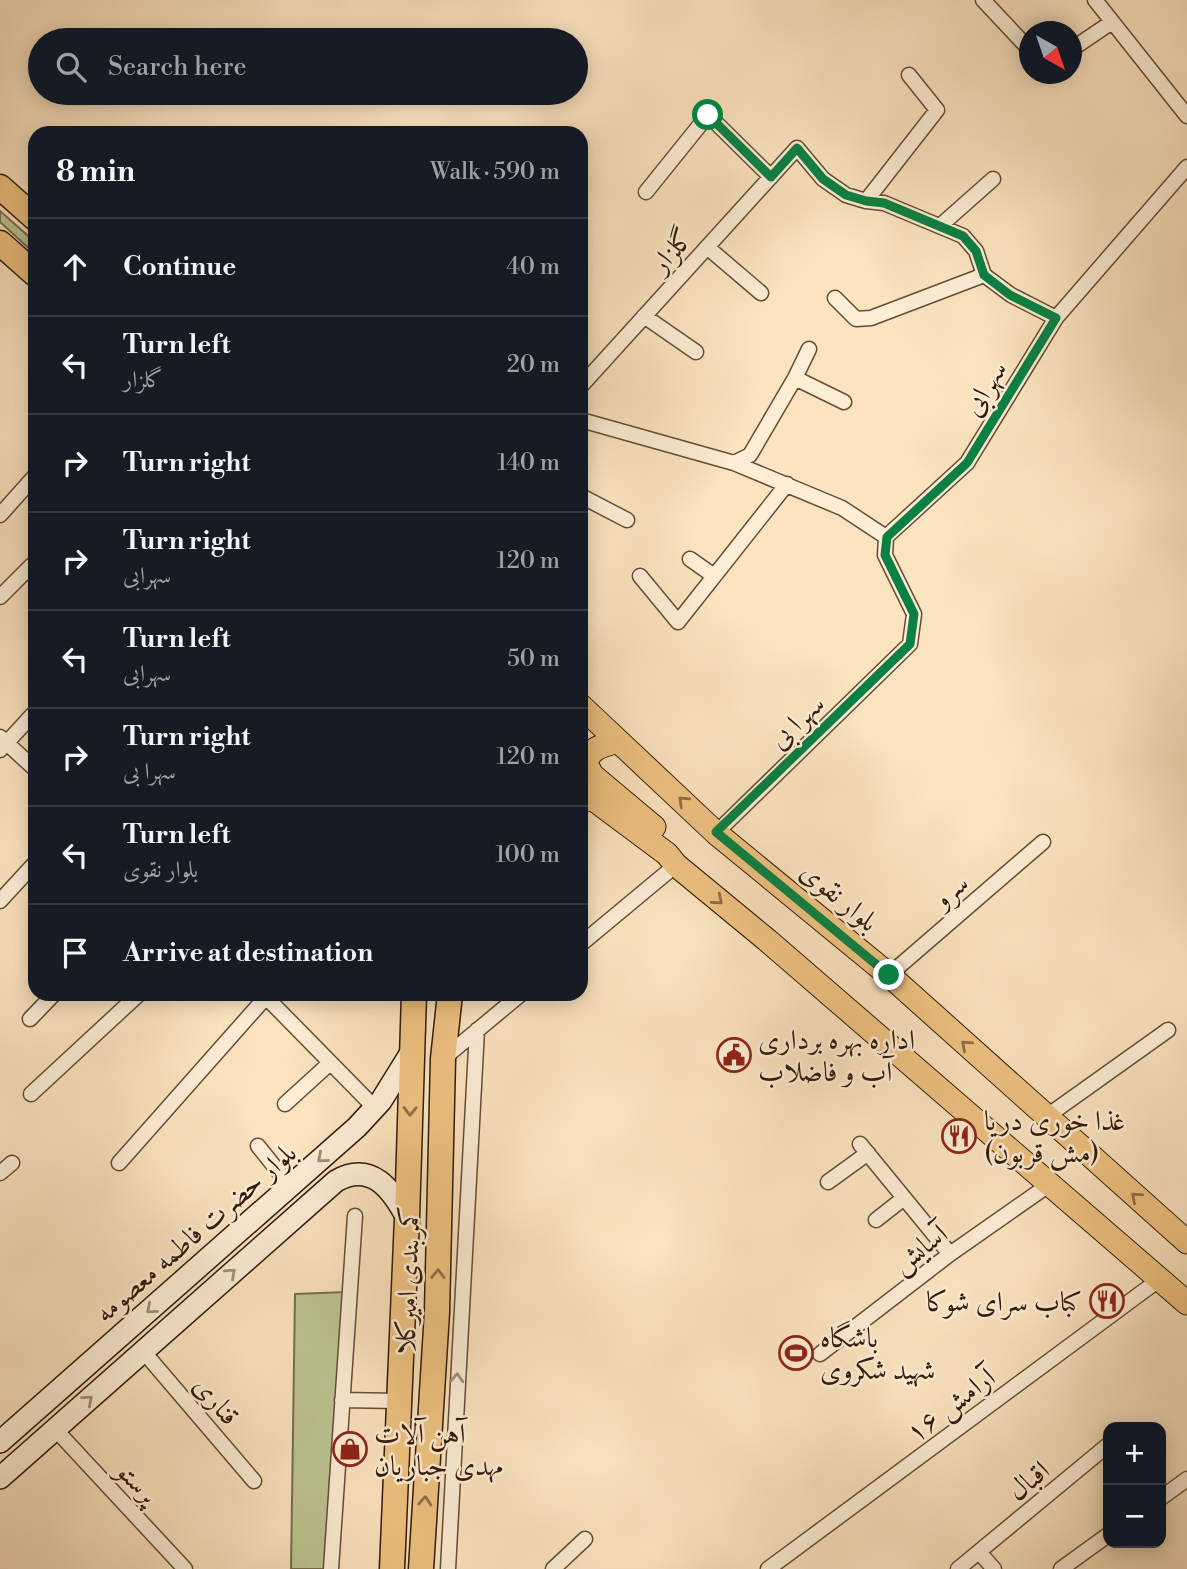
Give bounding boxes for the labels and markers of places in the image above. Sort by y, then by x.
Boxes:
place label: اداره بهره برداری آب و فاضلاب [758,1023,915,1090]
public building icon: اداره بهره برداری آب و فاضلاب [715,1036,753,1074]
place label: غذا خوری دریا (مش قربون) [984,1104,1125,1171]
restaurant icon: غذا خوری دریا (مش قربون) [940,1117,978,1155]
restaurant icon: کباب سرای شوکا [1088,1282,1126,1320]
place label: کباب سرای شوکا [926,1285,1082,1320]
place label: باشگاه شهید شکروی [820,1320,935,1388]
sports icon: باشگاه شهید شکروی [777,1334,815,1372]
place label: آهن آلات مهدی جباریان [374,1417,503,1484]
shop icon: آهن آلات مهدی جباریان [331,1430,369,1468]

